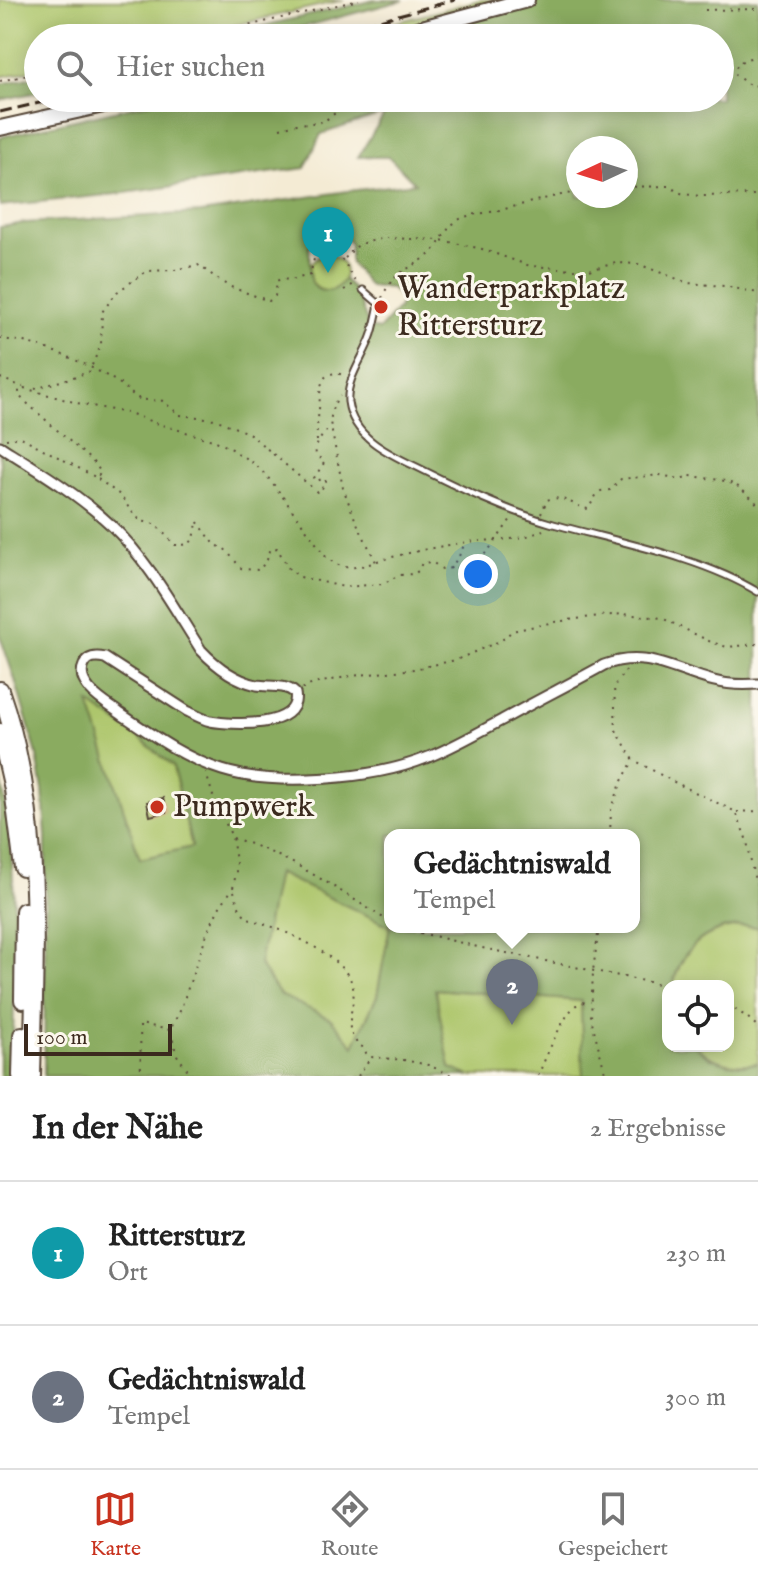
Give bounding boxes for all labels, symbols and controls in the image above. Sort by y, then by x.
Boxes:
search box [24,24,734,112]
icon: search [52,46,96,90]
text: Hier suchen [116,49,266,87]
north arrow [566,136,638,208]
pin: 1 [302,207,354,273]
place label: Wanderparkplatz Rittersturz [397,269,625,347]
marker: Wanderparkplatz Rittersturz [372,298,390,316]
your location [458,554,498,594]
place label: Pumpwerk [173,787,315,828]
marker: Pumpwerk [148,798,166,816]
popup [384,829,640,933]
text: Gedächtniswald [414,846,610,884]
text: Tempel [414,884,495,917]
pin: 2 [486,959,538,1025]
map controls [662,980,734,1052]
button: locate [662,980,734,1052]
scale bar [24,1020,172,1056]
text: 100 m [36,1024,88,1052]
text: In der Nähe [32,1107,203,1150]
text: 2 Ergebnisse [590,1112,726,1145]
text: Rittersturz [108,1218,245,1256]
text: 1 [53,1237,63,1270]
text: 230 m [666,1237,726,1270]
text: Ort [108,1256,148,1289]
text: Gedächtniswald [108,1362,305,1400]
text: 2 [52,1381,64,1414]
text: 300 m [665,1381,726,1414]
text: Tempel [108,1400,190,1433]
tab: Karte [90,1487,141,1563]
tab: Route [321,1487,378,1563]
tab: Gespeichert [558,1487,668,1563]

